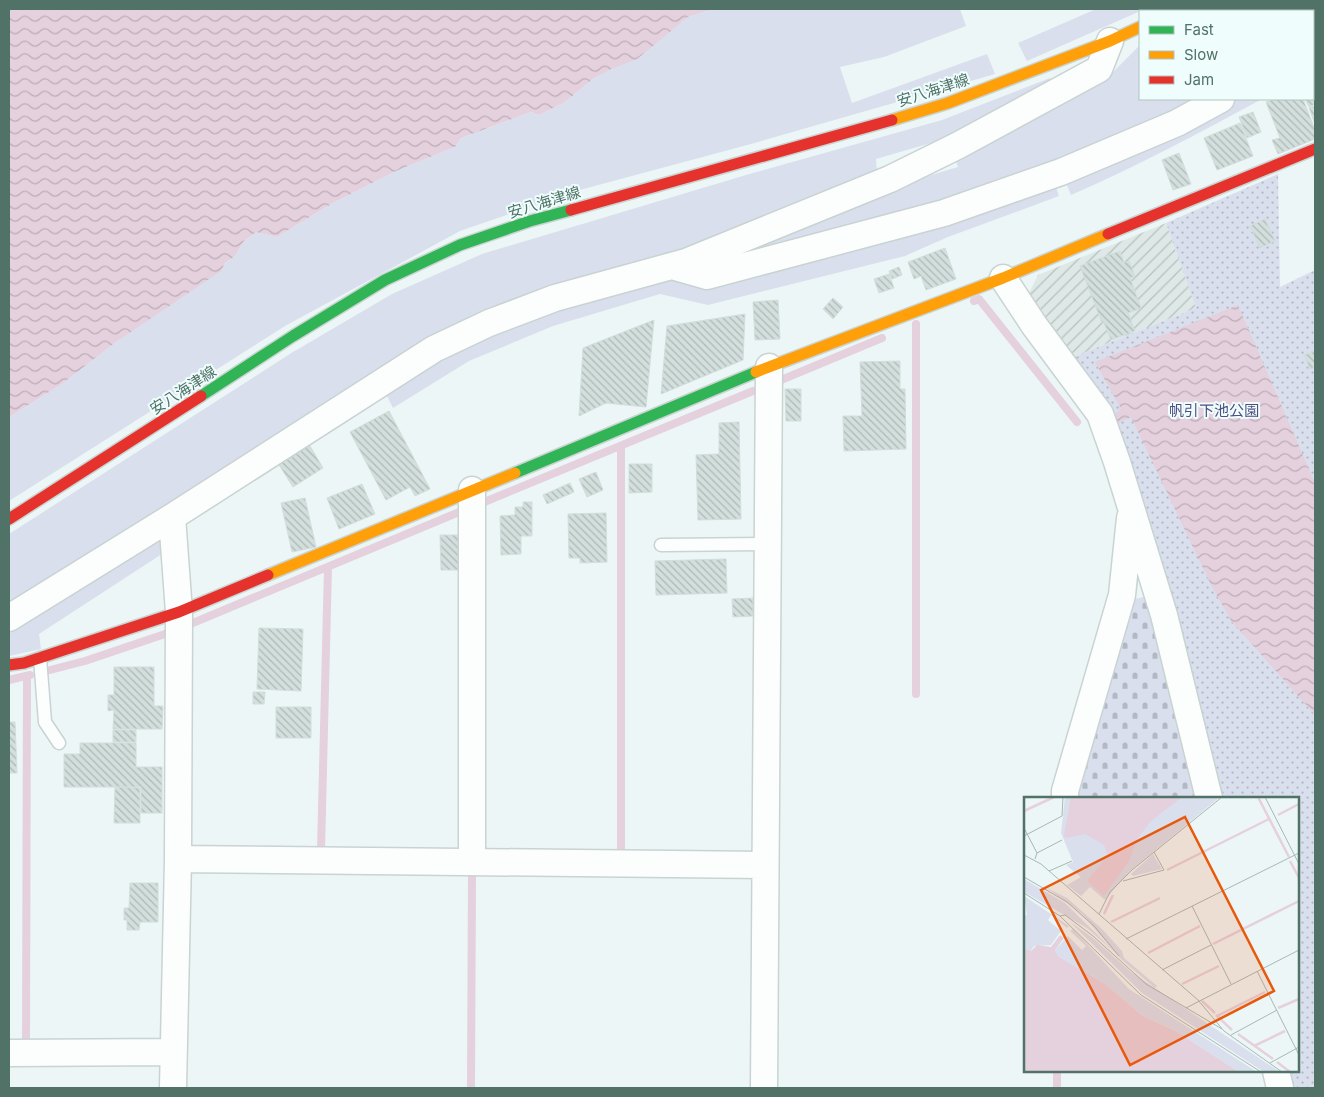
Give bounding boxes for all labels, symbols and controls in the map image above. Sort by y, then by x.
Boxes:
legend [1139,10,1314,100]
text: Fast [1184,20,1214,39]
text: Slow [1184,45,1218,64]
street label: 安八海津線 [894,69,972,111]
text: Jam [1184,70,1214,89]
street label: 安八海津線 [505,182,583,222]
street label: 安八海津線 [146,362,220,418]
park label: 帆引下池公園 [1169,401,1259,420]
inset map [1024,797,1299,1072]

